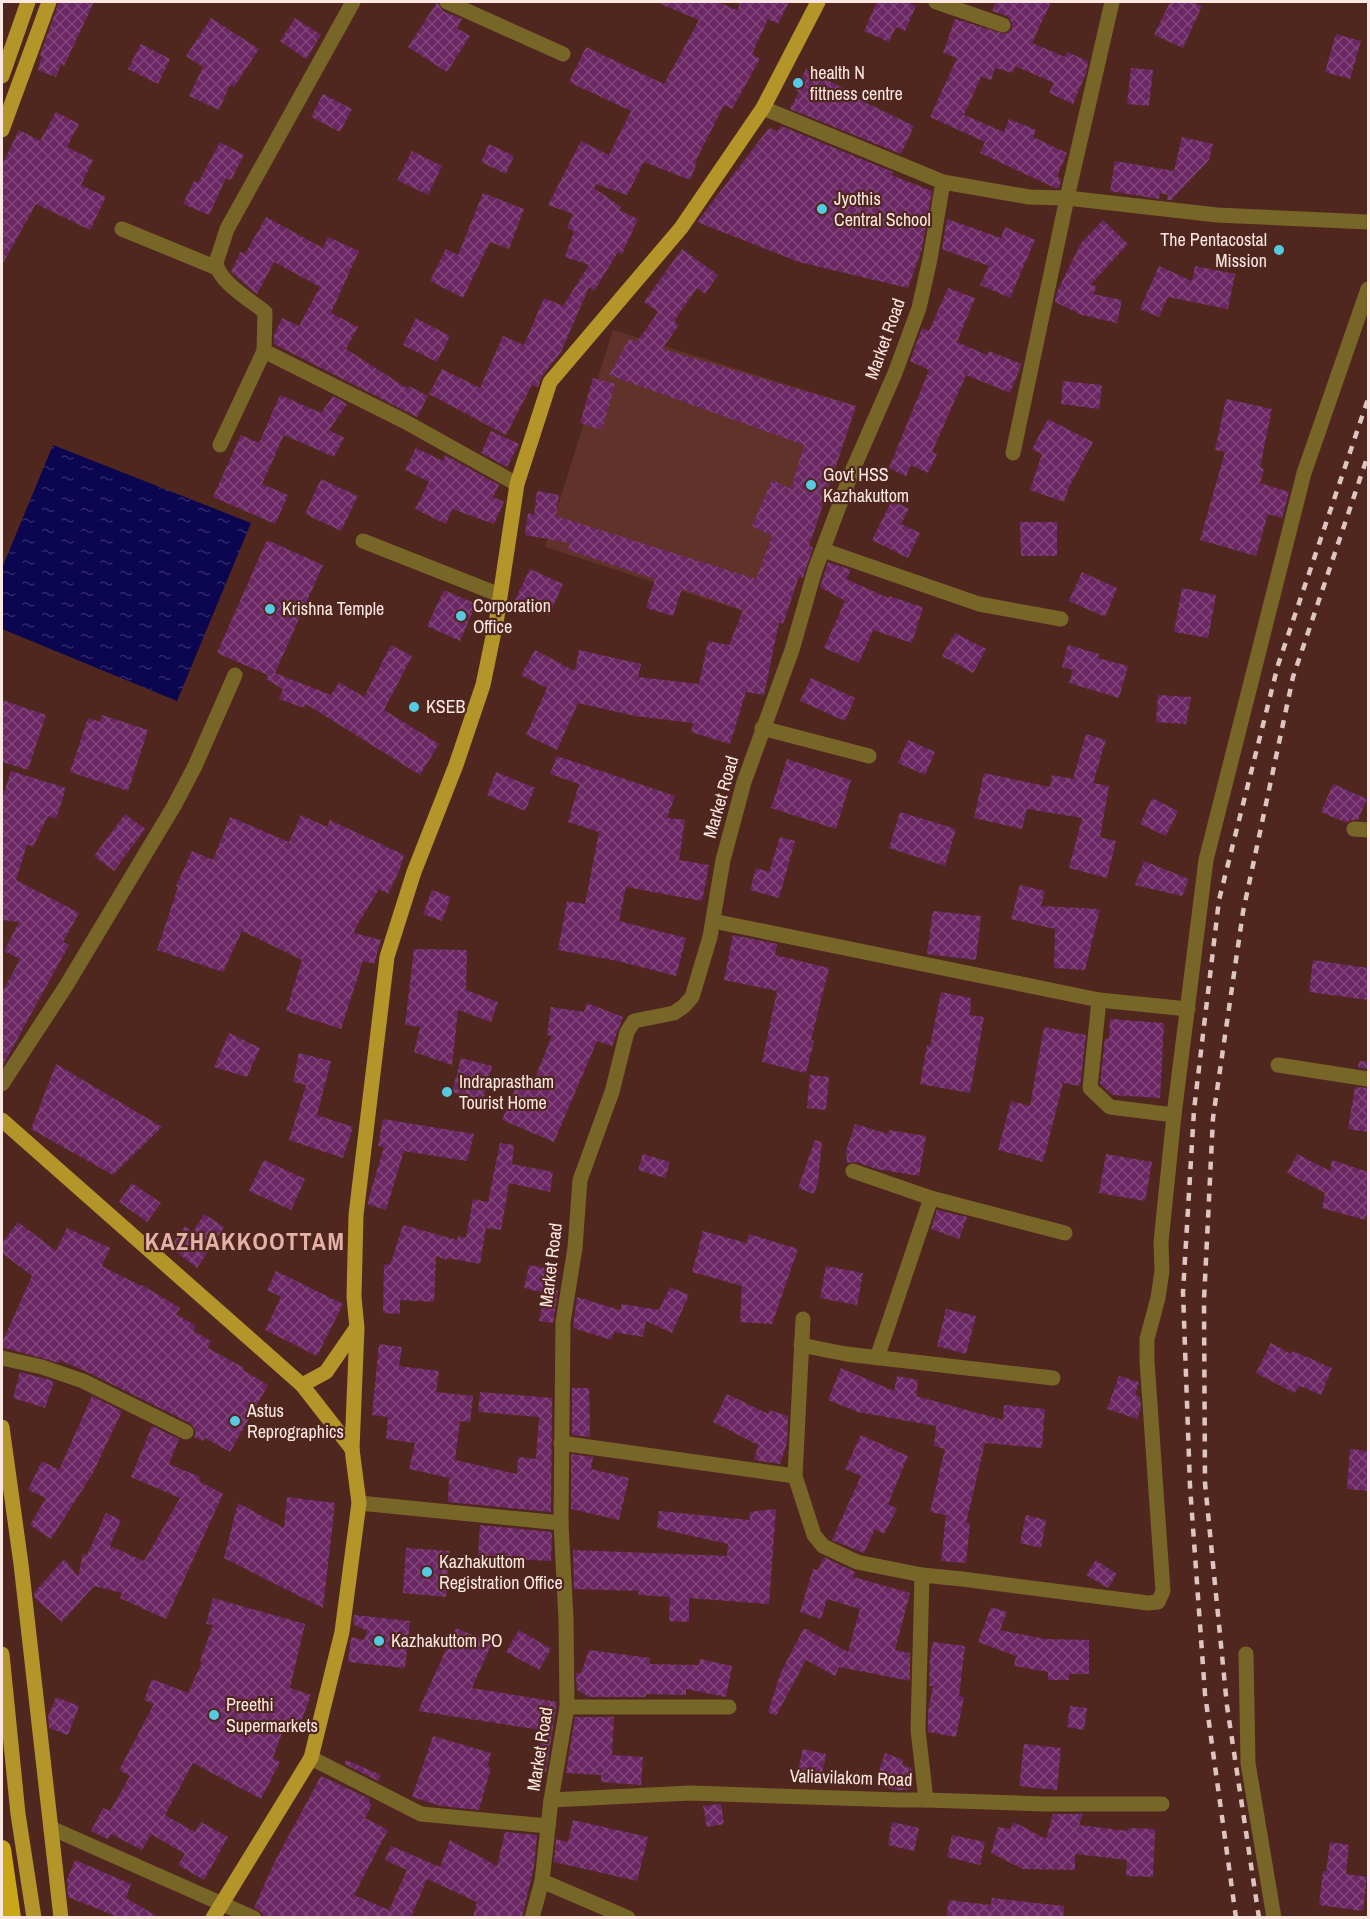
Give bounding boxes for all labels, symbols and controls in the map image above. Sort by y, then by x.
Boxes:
place label: health N fittness centre [810,60,903,106]
marker: health N fittness centre [791,76,805,90]
place label: Jyothis Central School [834,186,931,232]
marker: Jyothis Central School [815,202,829,216]
place label: The Pentacostal Mission [1160,227,1267,273]
marker: The Pentacostal Mission [1272,243,1286,257]
street label: Market Road [858,295,911,383]
place label: Govt HSS Kazhakuttom [823,462,909,508]
marker: Govt HSS Kazhakuttom [804,478,818,492]
place label: Corporation Office [473,593,551,639]
place label: Krishna Temple [282,596,384,621]
marker: Krishna Temple [263,602,277,616]
marker: Corporation Office [454,609,468,623]
place label: KSEB [426,694,466,719]
marker: KSEB [407,700,421,714]
street label: Market Road [697,753,744,841]
place label: Indraprastham Tourist Home [459,1069,554,1115]
marker: Indraprastham Tourist Home [440,1085,454,1099]
street label: Market Road [533,1221,568,1308]
district label: KAZHAKKOOTTAM [145,1225,345,1257]
place label: Astus Reprographics [246,1398,344,1444]
marker: Astus Reprographics [228,1414,242,1428]
place label: Kazhakuttom Registration Office [439,1549,563,1595]
marker: Kazhakuttom Registration Office [420,1565,434,1579]
place label: Kazhakuttom PO [391,1628,503,1653]
marker: Kazhakuttom PO [372,1634,386,1648]
place label: Preethi Supermarkets [226,1692,318,1738]
street label: Market Road [521,1705,558,1793]
marker: Preethi Supermarkets [207,1708,221,1722]
street label: Valiavilakom Road [789,1763,913,1792]

